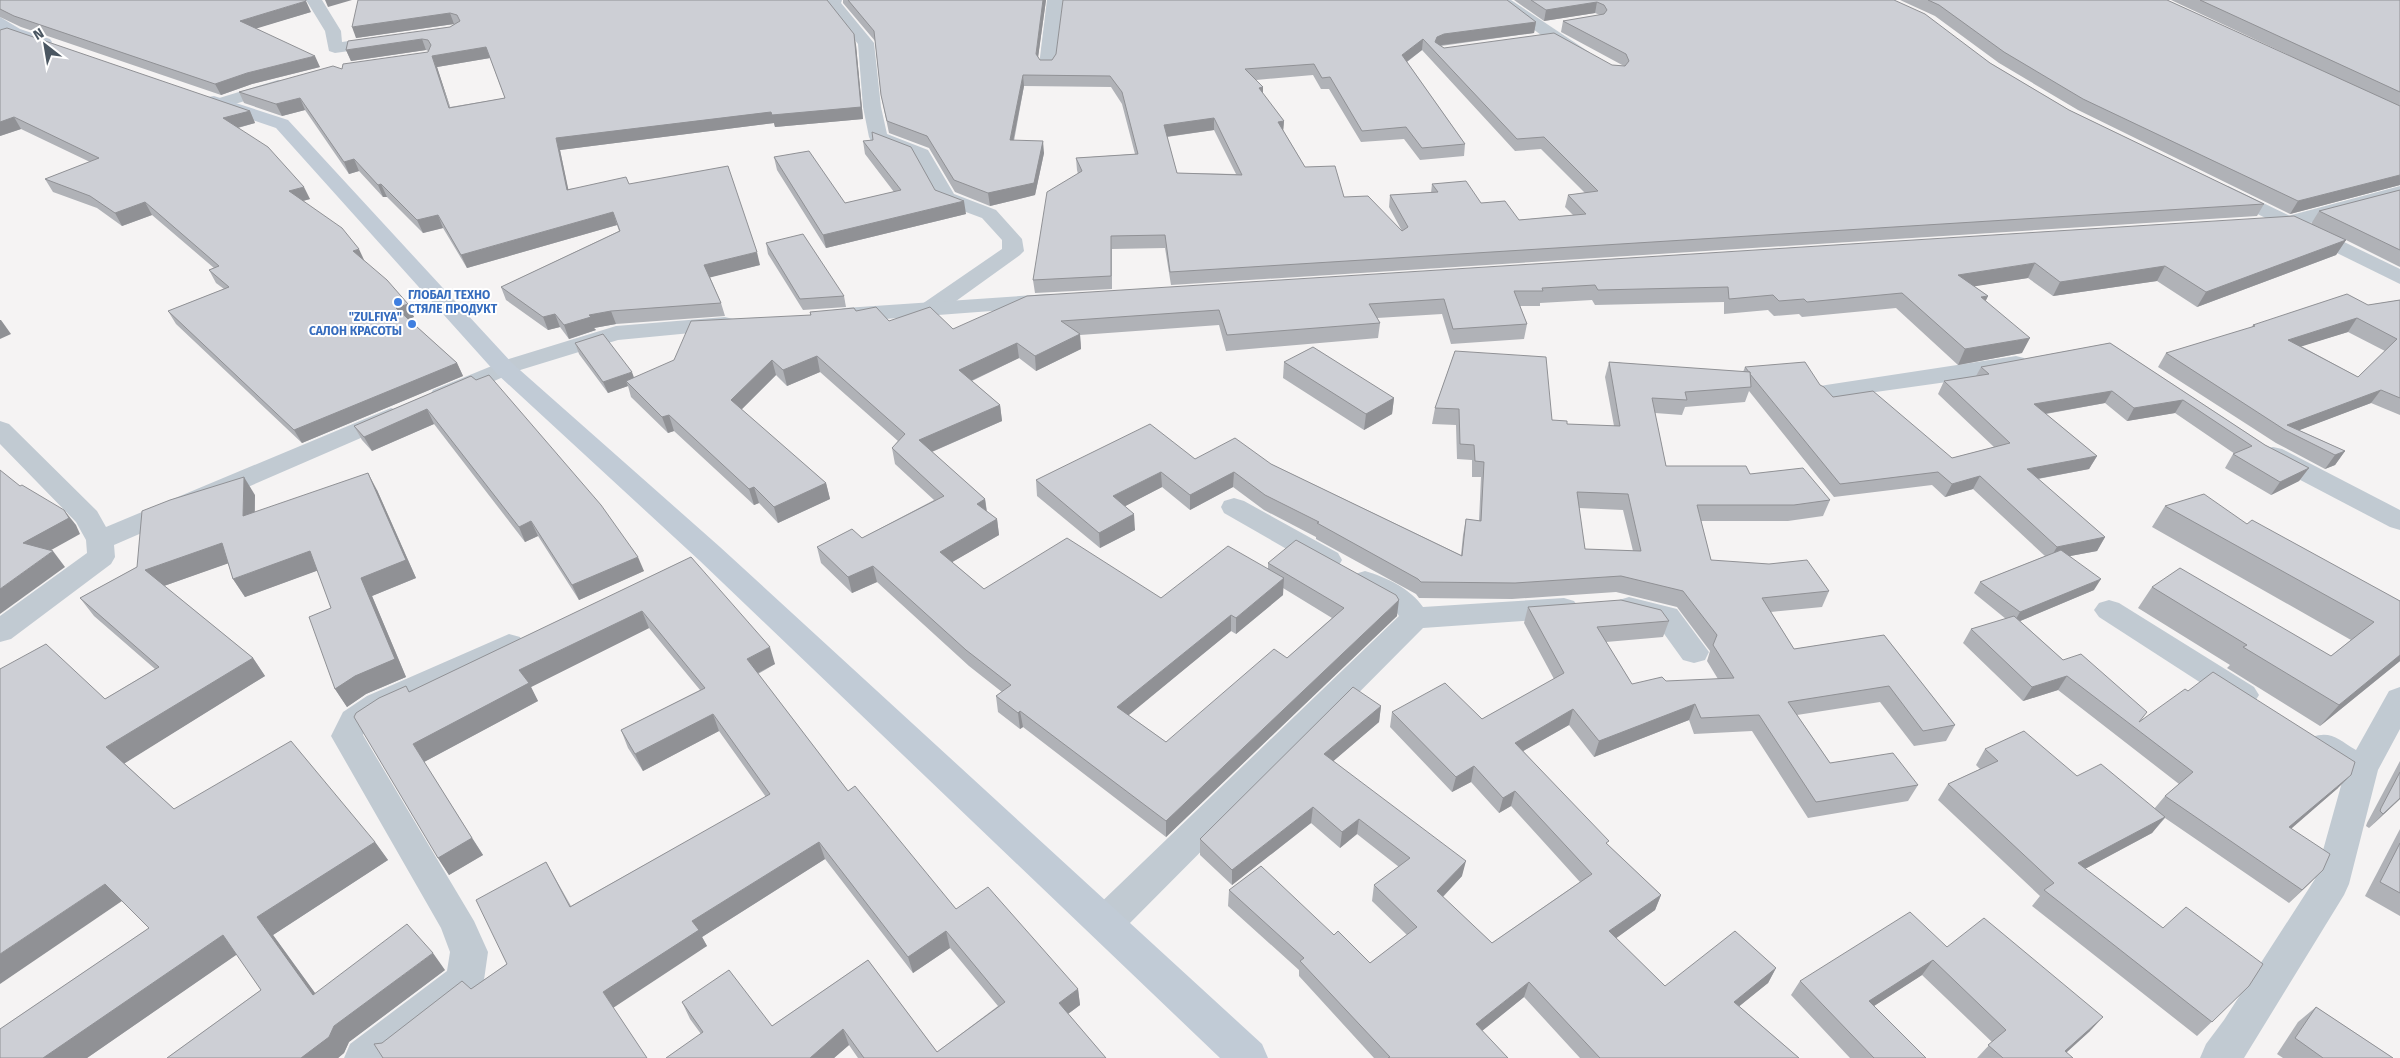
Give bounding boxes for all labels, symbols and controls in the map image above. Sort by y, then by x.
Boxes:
north arrow [20,20,70,70]
text: N [30,25,47,44]
place label: ГЛОБАЛ ТЕХНО СТЯЛЕ ПРОДУКТ [408,288,498,316]
marker: ГЛОБАЛ ТЕХНО СТЯЛЕ ПРОДУКТ [392,296,404,308]
place label: "ZULFIYA" САЛОН КРАСОТЫ [309,310,402,338]
marker: "ZULFIYA" САЛОН КРАСОТЫ [406,318,418,330]

